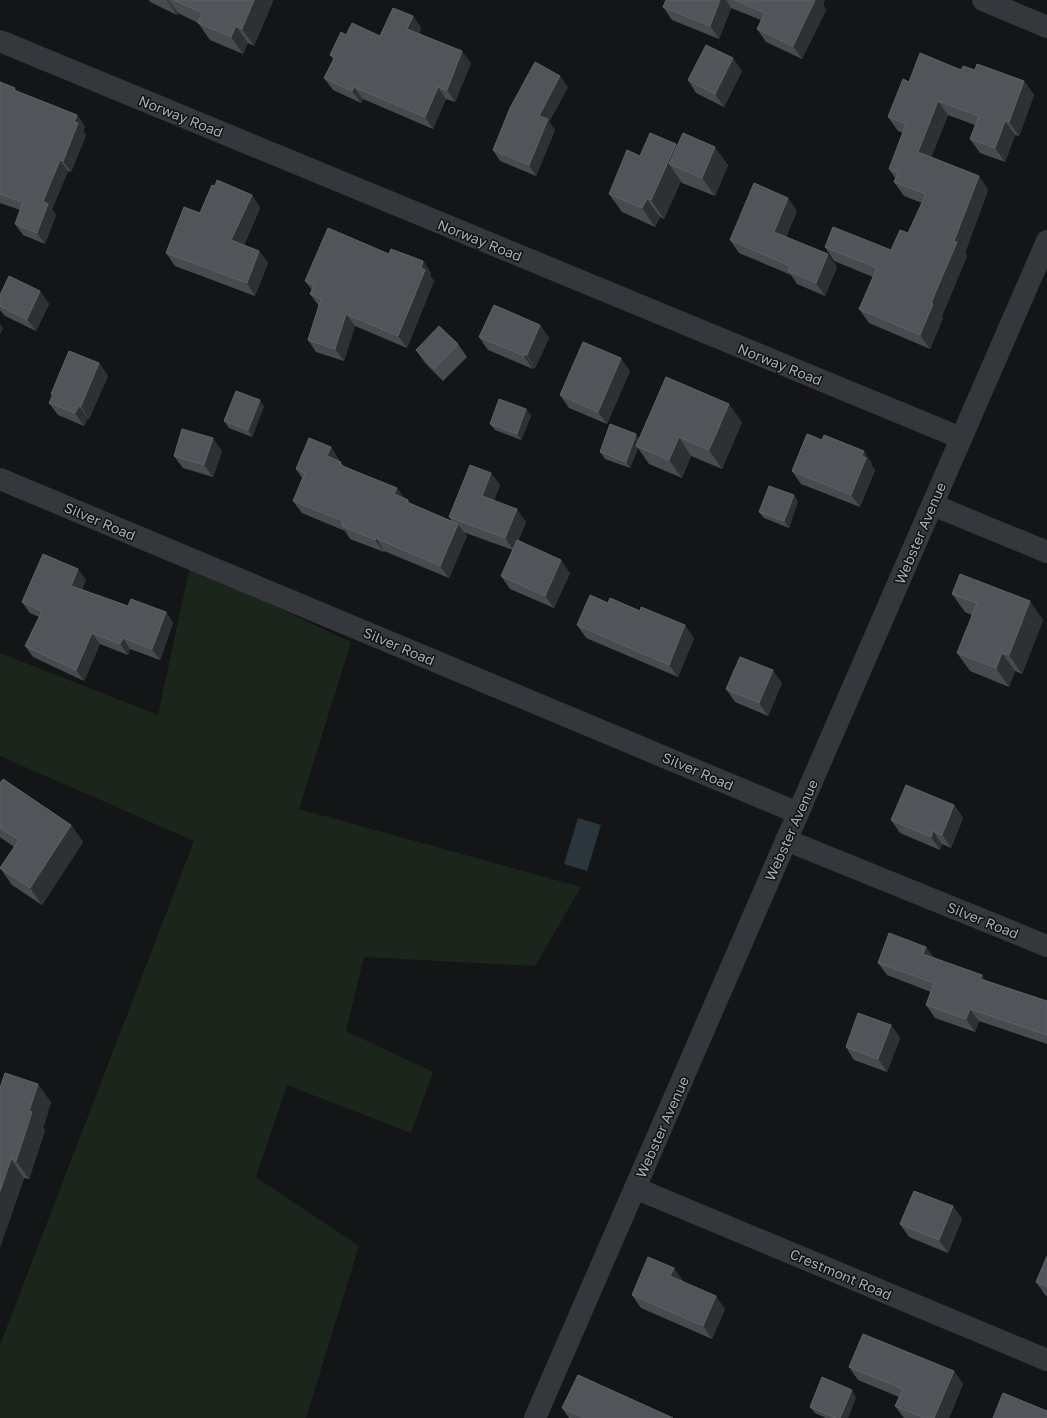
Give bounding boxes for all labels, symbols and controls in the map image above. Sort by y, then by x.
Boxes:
street label: Norway Road [136,91,226,141]
street label: Norway Road [435,215,525,265]
street label: Norway Road [735,339,825,389]
street label: Webster Avenue [891,479,949,587]
street label: Silver Road [62,498,138,544]
street label: Silver Road [361,623,437,669]
street label: Silver Road [660,748,736,794]
street label: Webster Avenue [761,777,821,883]
street label: Silver Road [945,898,1021,942]
street label: Webster Avenue [632,1074,692,1180]
street label: Crestmont Road [788,1245,894,1303]

